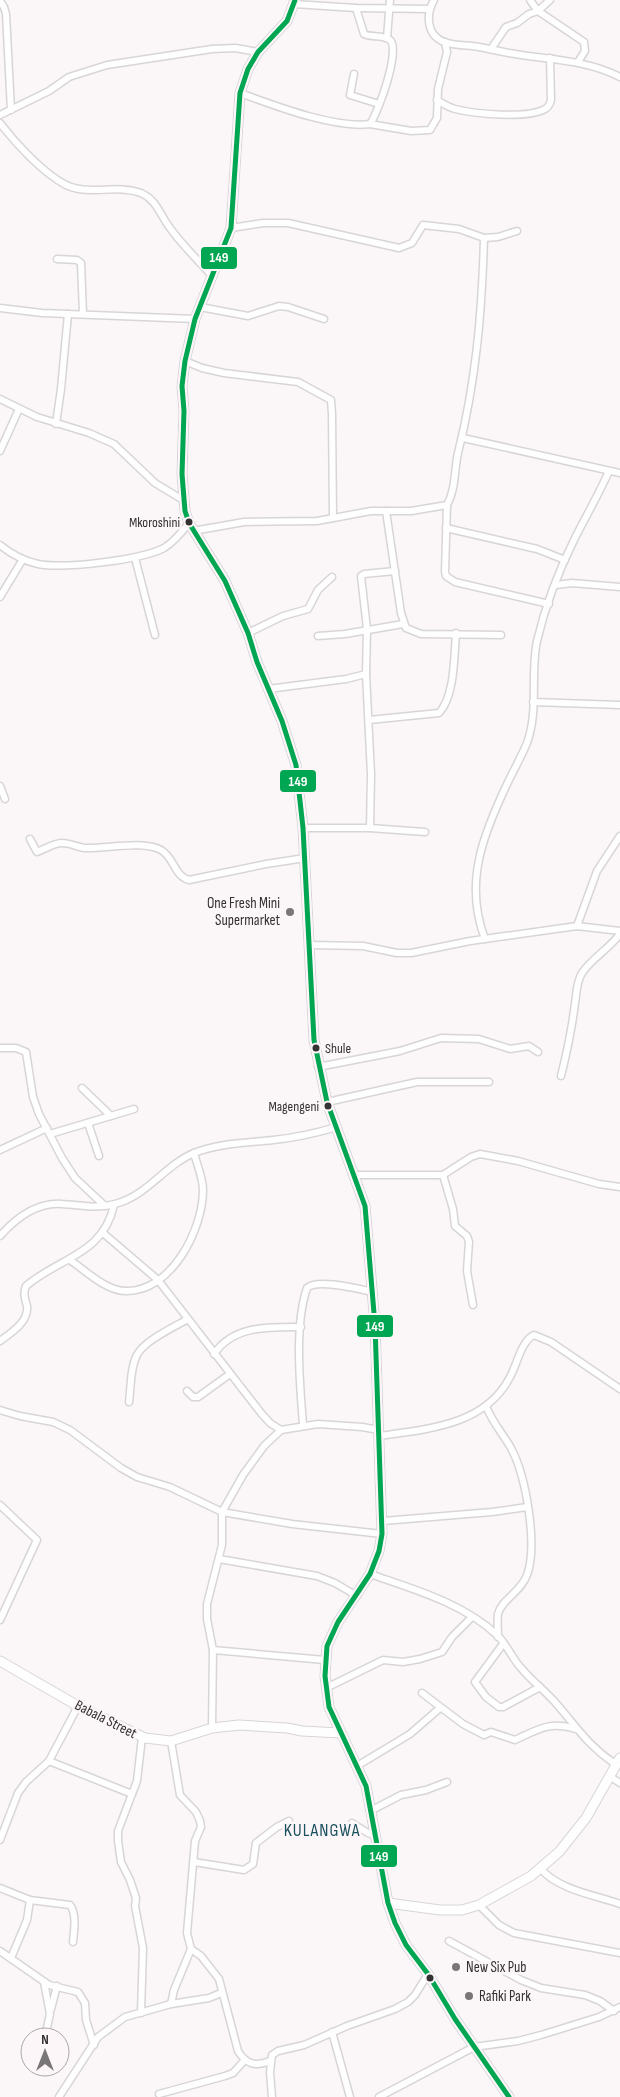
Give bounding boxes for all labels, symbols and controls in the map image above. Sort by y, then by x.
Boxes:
line badge: 149 [200,246,238,270]
text: 149 [210,249,229,266]
place label: Mkoroshini [129,514,180,531]
marker: Mkoroshini [184,517,194,527]
line badge: 149 [279,769,317,793]
text: 149 [289,773,308,790]
place label: One Fresh Mini Supermarket [207,894,280,930]
marker: One Fresh Mini Supermarket [284,906,296,918]
place label: Shule [325,1040,351,1057]
marker: Shule [311,1043,321,1053]
place label: Magengeni [268,1098,319,1115]
marker: Magengeni [323,1101,333,1111]
line badge: 149 [356,1314,394,1338]
text: 149 [366,1318,385,1335]
street label: Babala Street [72,1696,140,1743]
district label: KULANGWA [284,1820,360,1841]
line badge: 149 [360,1844,398,1868]
text: 149 [370,1848,389,1865]
place label: New Six Pub [466,1958,526,1977]
marker: New Six Pub [450,1961,462,1973]
unlabelled marker [425,1973,435,1983]
place label: Rafiki Park [479,1987,531,2006]
marker: Rafiki Park [463,1990,475,2002]
north arrow [20,2027,70,2077]
text: N [41,2031,49,2048]

